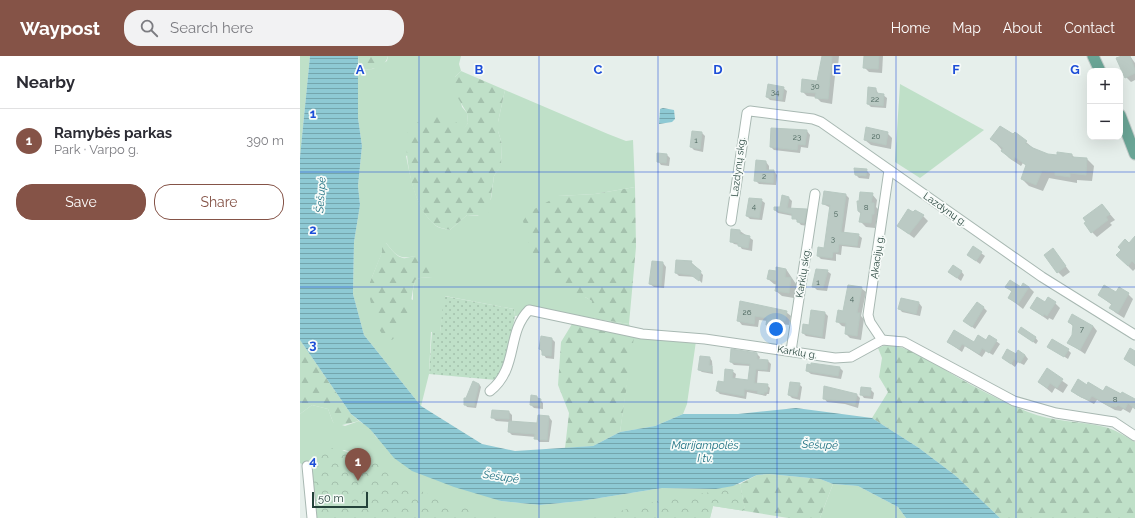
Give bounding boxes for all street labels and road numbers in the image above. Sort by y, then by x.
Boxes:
street label: Lazdynų skg. [729,136,747,197]
street label: Lazdynų g. [921,190,969,228]
street label: Akacijų g. [868,234,886,280]
street label: Karklų skg. [794,247,812,298]
street label: Karklų g. [776,343,818,361]

